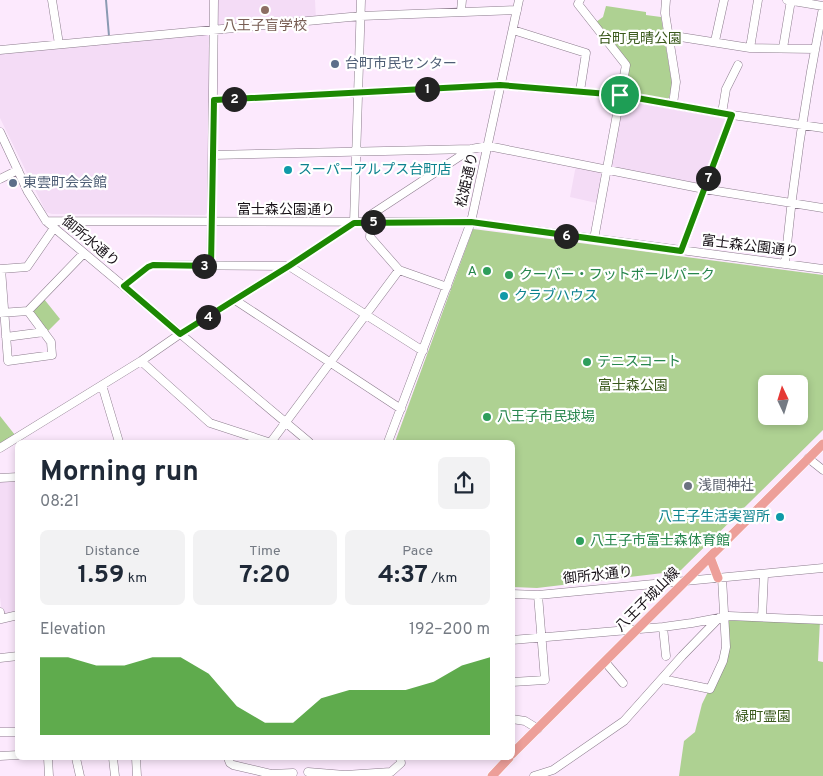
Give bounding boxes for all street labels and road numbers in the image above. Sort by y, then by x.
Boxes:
street label: 松姫通り [453,151,483,209]
street label: 富士森公園通り [237,202,335,219]
street label: 御所水通り [58,213,122,271]
street label: 富士森公園通り [700,233,800,261]
street label: 御所水通り [562,564,634,588]
street label: 八王子城山線 [612,564,684,636]

